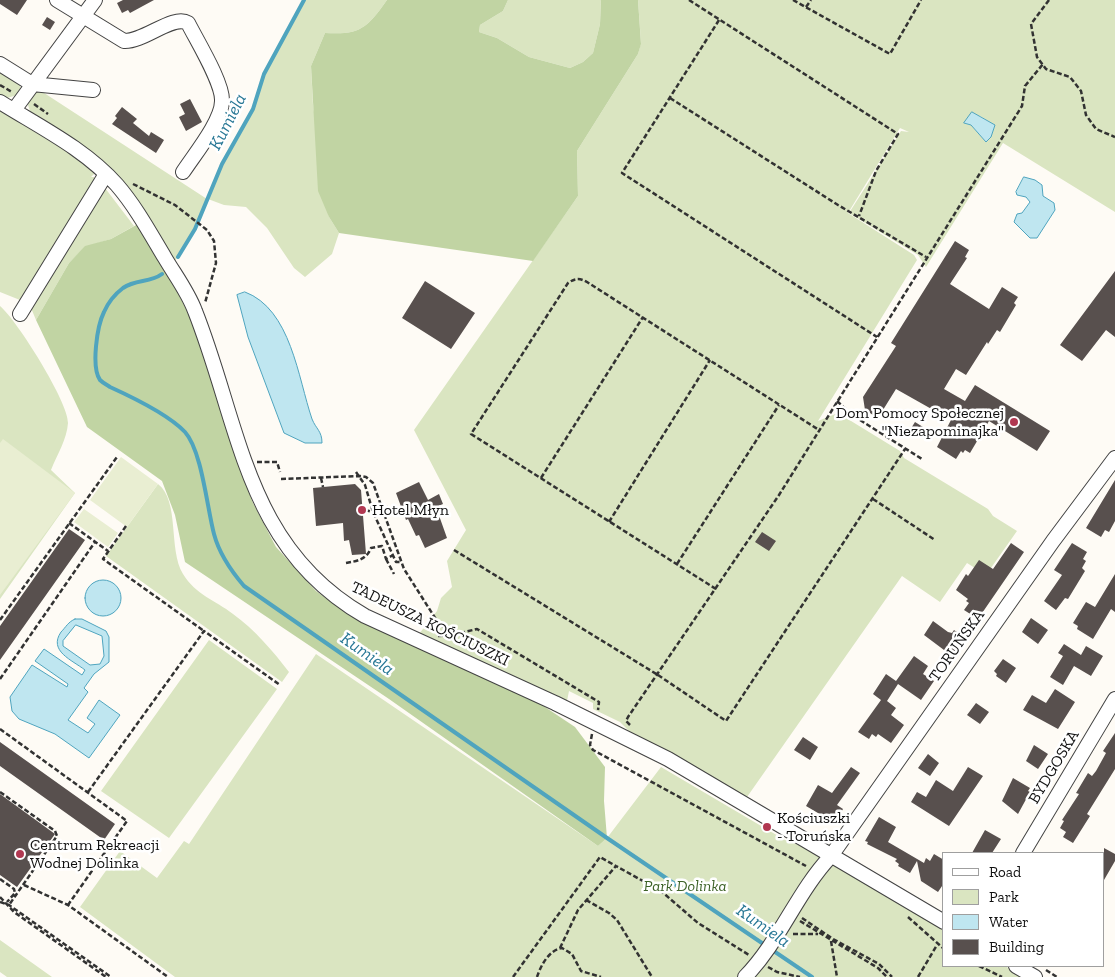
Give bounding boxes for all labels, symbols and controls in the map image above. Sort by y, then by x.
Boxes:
water label: Kumiela [205,90,251,154]
place label: Dom Pomocy Społecznej "Niezapominajka" [836,403,1004,441]
marker: Dom Pomocy Społecznej "Niezapominajka" [1008,416,1020,428]
place label: Hotel Młyn [372,500,449,520]
marker: Hotel Młyn [356,504,368,516]
street label: TADEUSZA KOŚCIUSZKI [348,577,512,671]
street label: TORUŃSKA [925,606,989,686]
water label: Kumiela [336,628,398,680]
street label: BYDGOSKA [1025,727,1083,807]
place label: Kościuszki - Toruńska [777,808,851,846]
marker: Kościuszki - Toruńska [761,821,773,833]
place label: Centrum Rekreacji Wodnej Dolinka [30,835,159,873]
marker: Centrum Rekreacji Wodnej Dolinka [14,848,26,860]
legend [942,852,1105,967]
text: Road [989,863,1021,881]
park label: Park Dolinka [644,876,726,896]
text: Park [989,888,1019,906]
water label: Kumiela [732,900,794,952]
text: Water [989,913,1029,931]
text: Building [989,938,1044,956]

